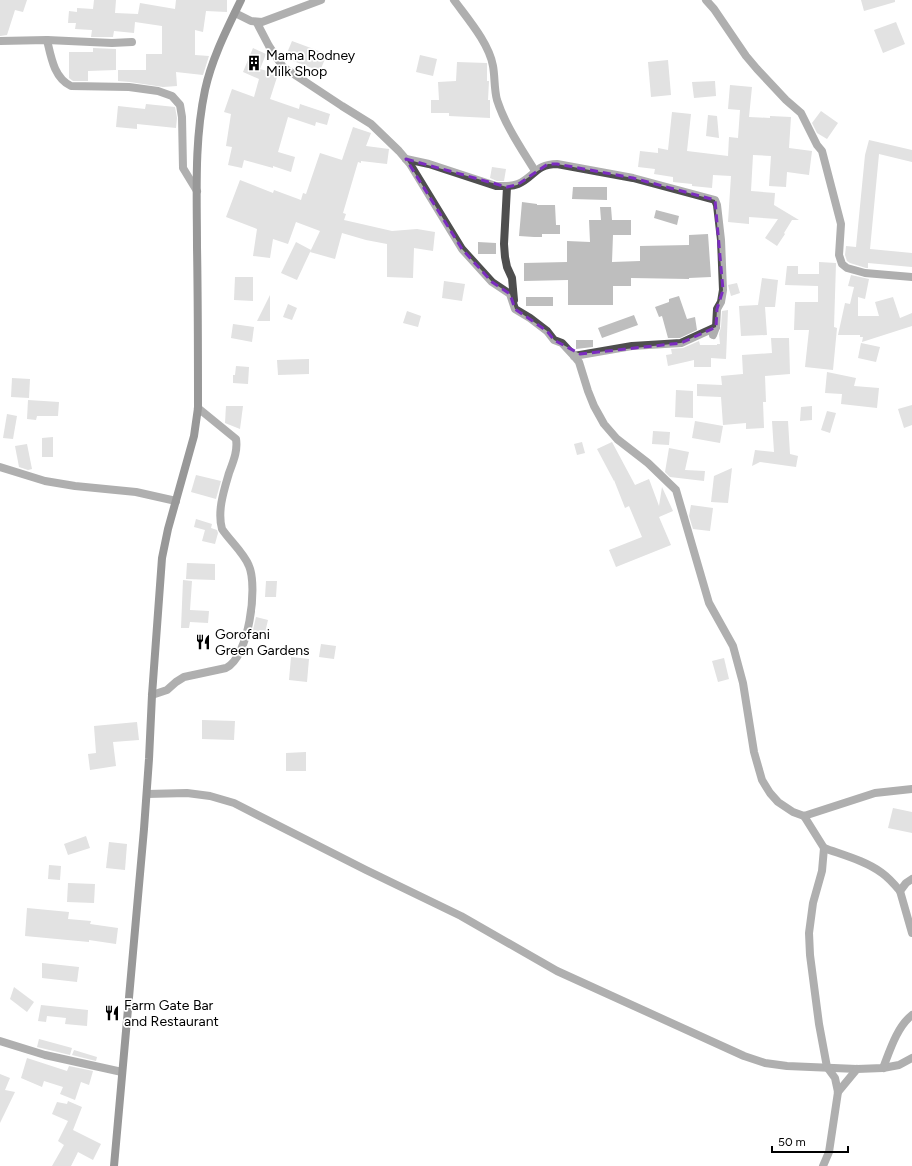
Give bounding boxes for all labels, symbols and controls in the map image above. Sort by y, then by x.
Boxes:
place label: Mama Rodney Milk Shop [266,47,356,80]
building icon: Mama Rodney Milk Shop [245,54,263,72]
place label: Gorofani Green Gardens [215,626,310,659]
restaurant icon: Gorofani Green Gardens [194,633,212,651]
place label: Farm Gate Bar and Restaurant [124,997,219,1030]
restaurant icon: Farm Gate Bar and Restaurant [103,1004,121,1022]
scale bar [772,1128,848,1154]
text: 50 m [778,1135,806,1149]

